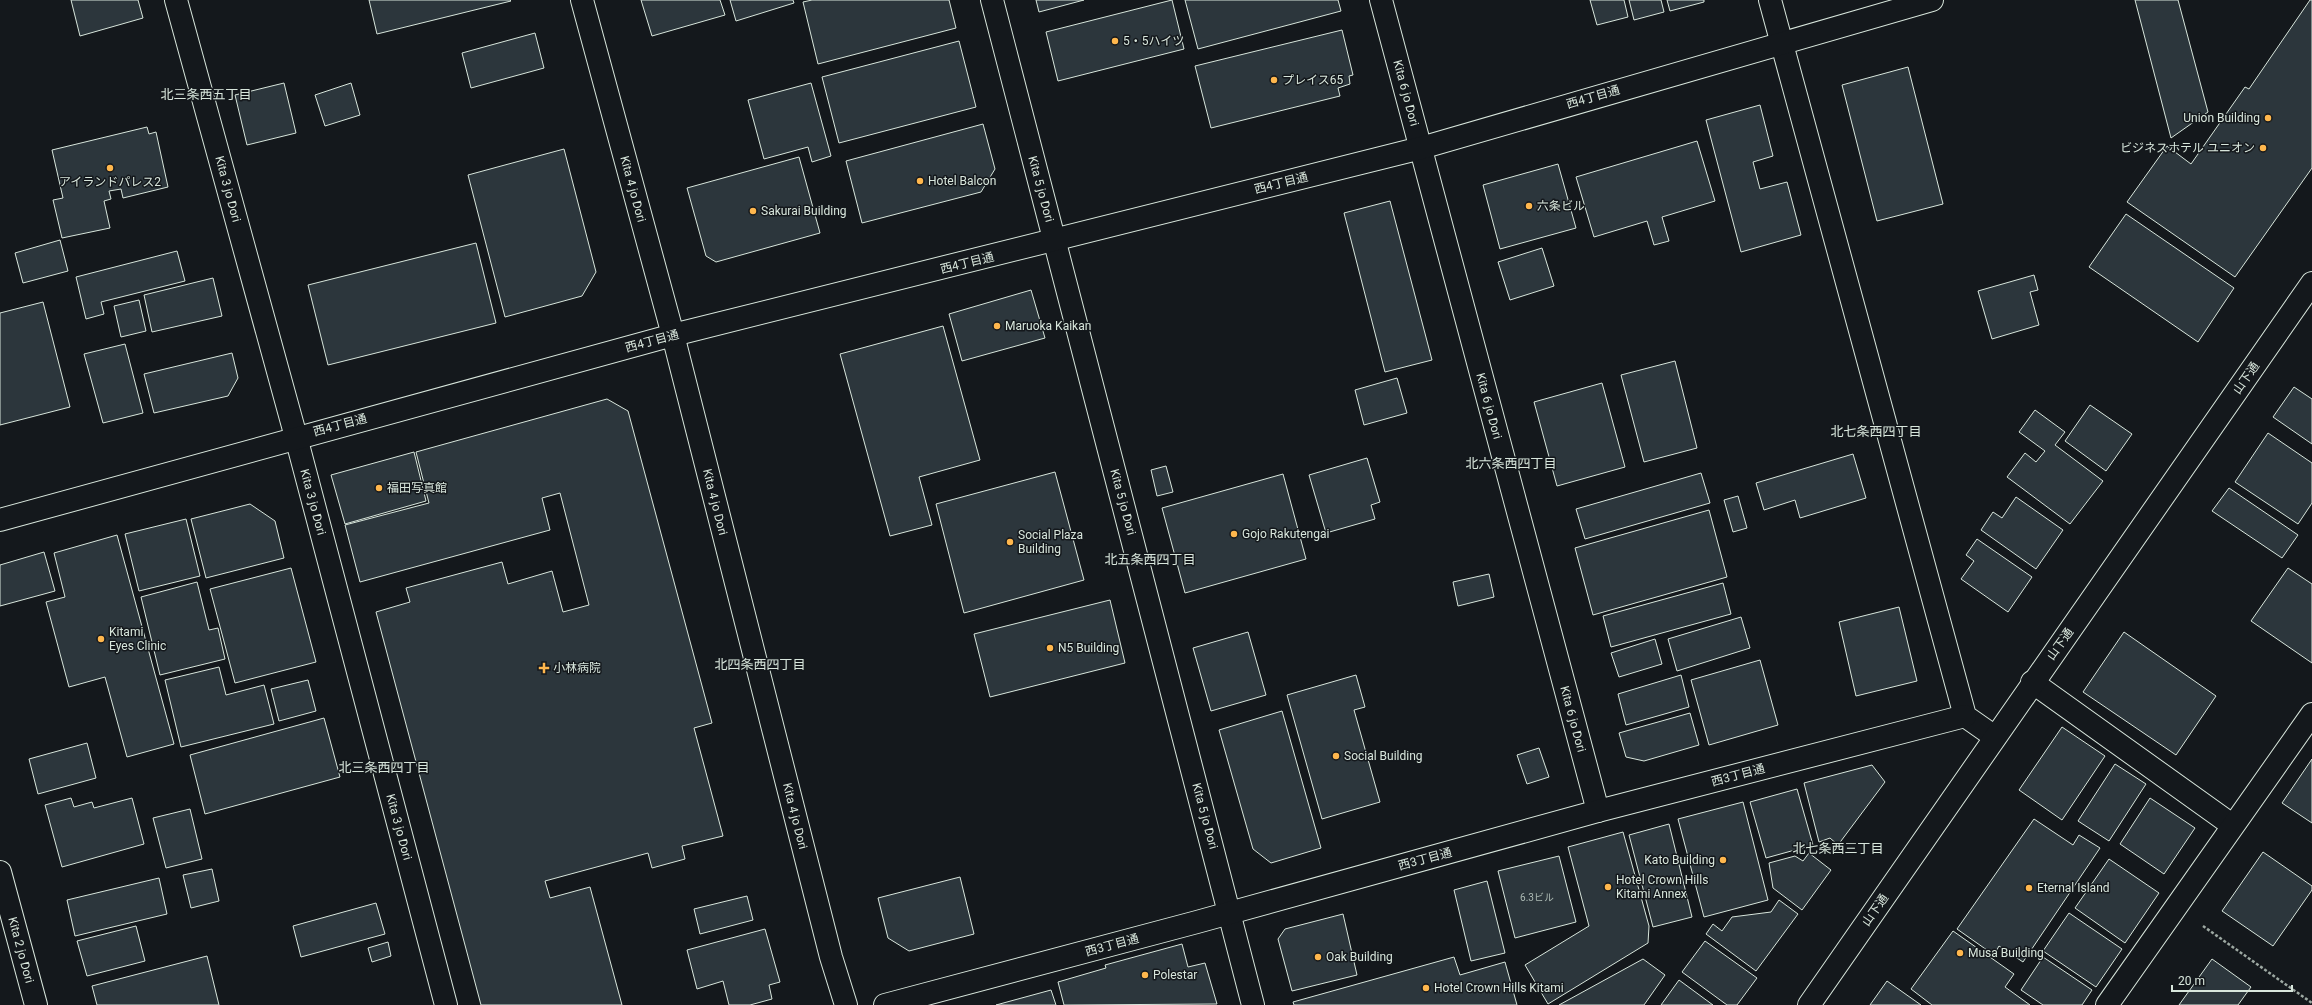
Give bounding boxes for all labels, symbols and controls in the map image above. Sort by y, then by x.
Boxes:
place label: 5・5ハイツ [1123,34,1184,48]
marker: 5・5ハイツ [1110,36,1120,46]
street label: Kita 6 jo Dori [1390,58,1422,128]
place label: プレイス65 [1282,73,1343,87]
marker: プレイス65 [1269,75,1279,85]
street label: 西4丁目通 [1565,83,1621,111]
district label: 北三条西五丁目 [160,87,252,102]
place label: Union Building [2183,111,2260,125]
marker: Union Building [2263,113,2273,123]
place label: ビジネスホテル ユニオン [2120,141,2255,155]
marker: ビジネスホテル ユニオン [2258,143,2268,153]
street label: Kita 3 jo Dori [212,154,244,224]
street label: Kita 4 jo Dori [617,154,649,224]
street label: Kita 5 jo Dori [1025,154,1057,224]
marker: アイランドパレス2 [105,163,115,173]
street label: 西4丁目通 [1253,170,1309,196]
place label: Hotel Balcon [928,174,996,188]
place label: アイランドパレス2 [59,175,161,189]
marker: Hotel Balcon [915,176,925,186]
place label: 六条ビル [1537,199,1585,213]
marker: 六条ビル [1524,201,1534,211]
place label: Sakurai Building [761,204,847,218]
marker: Sakurai Building [748,206,758,216]
street label: 西4丁目通 [939,250,995,276]
place label: Maruoka Kaikan [1005,319,1091,333]
marker: Maruoka Kaikan [992,321,1002,331]
street label: 西4丁目通 [624,327,680,355]
street label: 山下通 [2230,359,2262,397]
street label: Kita 6 jo Dori [1473,371,1505,441]
street label: 西4丁目通 [312,411,368,439]
district label: 北七条西四丁目 [1830,424,1922,439]
district label: 北六条西四丁目 [1465,456,1557,471]
street label: Kita 3 jo Dori [297,467,329,537]
street label: Kita 4 jo Dori [700,467,730,537]
street label: Kita 5 jo Dori [1107,467,1139,537]
place label: 福田写真館 [387,481,447,495]
marker: 福田写真館 [374,483,384,493]
place label: Gojo Rakutengai [1242,527,1330,541]
place label: Social Plaza Building [1018,528,1083,556]
marker: Gojo Rakutengai [1229,529,1239,539]
marker: Social Plaza Building [1005,537,1015,547]
district label: 北五条西四丁目 [1104,552,1196,567]
place label: Kitami Eyes Clinic [109,625,166,653]
street label: 山下通 [2044,625,2076,663]
marker: Kitami Eyes Clinic [96,634,106,644]
place label: N5 Building [1058,641,1119,655]
marker: N5 Building [1045,643,1055,653]
district label: 北四条西四丁目 [714,657,806,672]
place label: 小林病院 [553,661,601,675]
marker: 小林病院 [538,662,550,674]
street label: Kita 6 jo Dori [1557,684,1589,754]
place label: Social Building [1344,749,1423,763]
marker: Social Building [1331,751,1341,761]
district label: 北三条西四丁目 [338,760,430,775]
street label: 西3丁目通 [1710,761,1766,789]
street label: Kita 4 jo Dori [780,781,810,851]
street label: Kita 5 jo Dori [1189,781,1221,851]
street label: Kita 3 jo Dori [383,792,415,862]
district label: 北七条西三丁目 [1792,841,1884,856]
street label: 西3丁目通 [1397,845,1453,873]
place label: Kato Building [1644,853,1715,867]
marker: Kato Building [1718,855,1728,865]
place label: Hotel Crown Hills Kitami Annex [1616,873,1708,901]
place label: Eternal Island [2037,881,2110,895]
marker: Hotel Crown Hills Kitami Annex [1603,882,1613,892]
marker: Eternal Island [2024,883,2034,893]
street label: 山下通 [1859,891,1891,929]
house number: 6.3ビル [1520,892,1554,903]
street label: Kita 2 jo Dori [5,915,37,985]
street label: 西3丁目通 [1084,931,1140,959]
place label: Musa Building [1968,946,2044,960]
marker: Musa Building [1955,948,1965,958]
place label: Oak Building [1326,950,1393,964]
marker: Oak Building [1313,952,1323,962]
scale bar [2172,967,2292,993]
place label: Polestar [1153,968,1197,982]
marker: Polestar [1140,970,1150,980]
text: 20 m [2178,974,2205,988]
place label: Hotel Crown Hills Kitami [1434,981,1564,995]
marker: Hotel Crown Hills Kitami [1421,983,1431,993]

